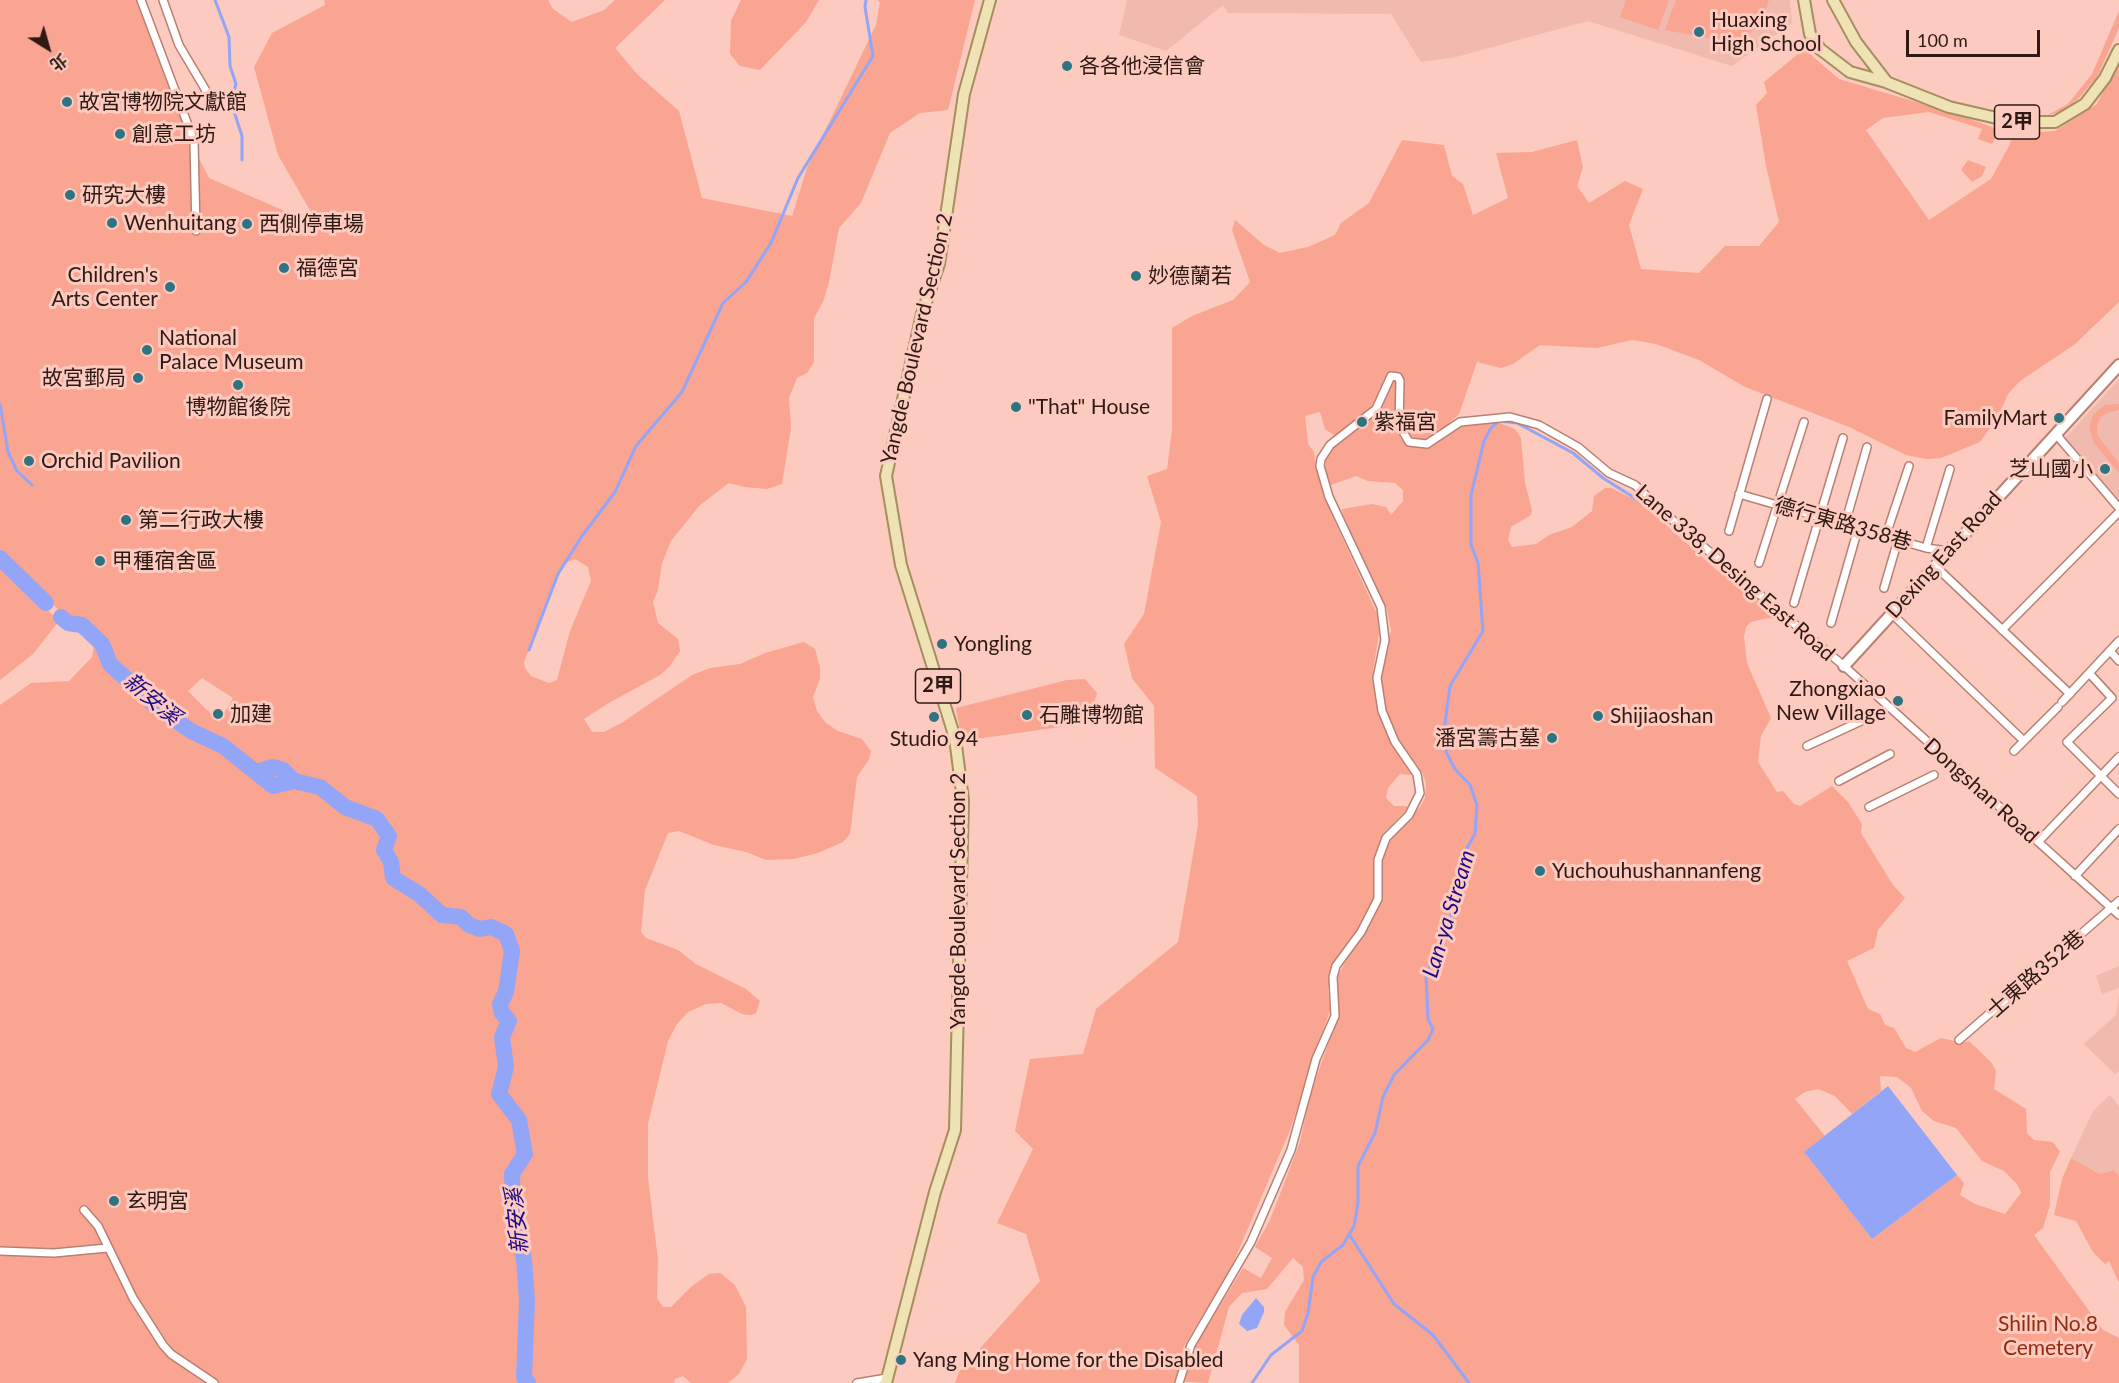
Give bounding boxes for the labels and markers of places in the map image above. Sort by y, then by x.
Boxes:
place label: Huaxing High School [1711,7,1822,57]
marker: Huaxing High School [1692,25,1706,39]
place label: 各各他浸信會 [1079,53,1205,79]
marker: 各各他浸信會 [1060,59,1074,73]
place label: 故宮博物院文獻館 [79,89,247,115]
marker: 故宮博物院文獻館 [60,95,74,109]
place label: 創意工坊 [132,121,216,147]
marker: 創意工坊 [113,127,127,141]
place label: 研究大樓 [82,182,166,208]
marker: 研究大樓 [63,188,77,202]
place label: Wenhuitang [124,210,236,236]
place label: 西側停車場 [259,211,364,237]
marker: Wenhuitang [105,216,119,230]
marker: 西側停車場 [240,217,254,231]
place label: 福德宮 [296,255,359,281]
marker: 福德宮 [277,261,291,275]
place label: Children's Arts Center [51,262,158,312]
place label: 妙德蘭若 [1148,263,1232,289]
marker: 妙德蘭若 [1129,269,1143,283]
marker: Children's Arts Center [163,280,177,294]
place label: National Palace Museum [159,325,304,375]
marker: National Palace Museum [140,343,154,357]
place label: 故宮郵局 [42,365,126,391]
marker: 故宮郵局 [131,371,145,385]
marker: 博物館後院 [231,378,245,392]
place label: 博物館後院 [186,394,290,420]
place label: "That" House [1028,394,1150,420]
marker: "That" House [1009,400,1023,414]
place label: FamilyMart [1944,405,2047,431]
place label: 紫福宮 [1374,409,1437,435]
marker: FamilyMart [2052,411,2066,425]
marker: 紫福宮 [1355,415,1369,429]
place label: Orchid Pavilion [41,448,181,474]
marker: Orchid Pavilion [22,454,36,468]
place label: 芝山國小 [2009,456,2093,482]
marker: 芝山國小 [2098,462,2112,476]
place label: 第二行政大樓 [138,507,264,533]
marker: 第二行政大樓 [119,513,133,527]
place label: 甲種宿舍區 [112,548,217,574]
marker: 甲種宿舍區 [93,554,107,568]
place label: Yongling [954,631,1032,657]
marker: Yongling [935,637,949,651]
place label: Zhongxiao New Village [1776,676,1886,726]
marker: Zhongxiao New Village [1891,694,1905,708]
place label: 加建 [230,701,272,727]
place label: 石雕博物館 [1039,702,1144,728]
place label: Shijiaoshan [1610,703,1713,729]
marker: 加建 [211,707,225,721]
marker: 石雕博物館 [1020,708,1034,722]
marker: Shijiaoshan [1591,709,1605,723]
marker: Studio 94 [927,710,941,724]
place label: 潘宮籌古墓 [1435,725,1540,751]
place label: Studio 94 [890,726,978,752]
marker: 潘宮籌古墓 [1545,731,1559,745]
place label: Yuchouhushannanfeng [1552,858,1761,884]
marker: Yuchouhushannanfeng [1533,864,1547,878]
place label: 玄明宮 [126,1188,189,1214]
marker: 玄明宮 [107,1194,121,1208]
place label: Yang Ming Home for the Disabled [913,1347,1224,1373]
marker: Yang Ming Home for the Disabled [894,1353,908,1367]

